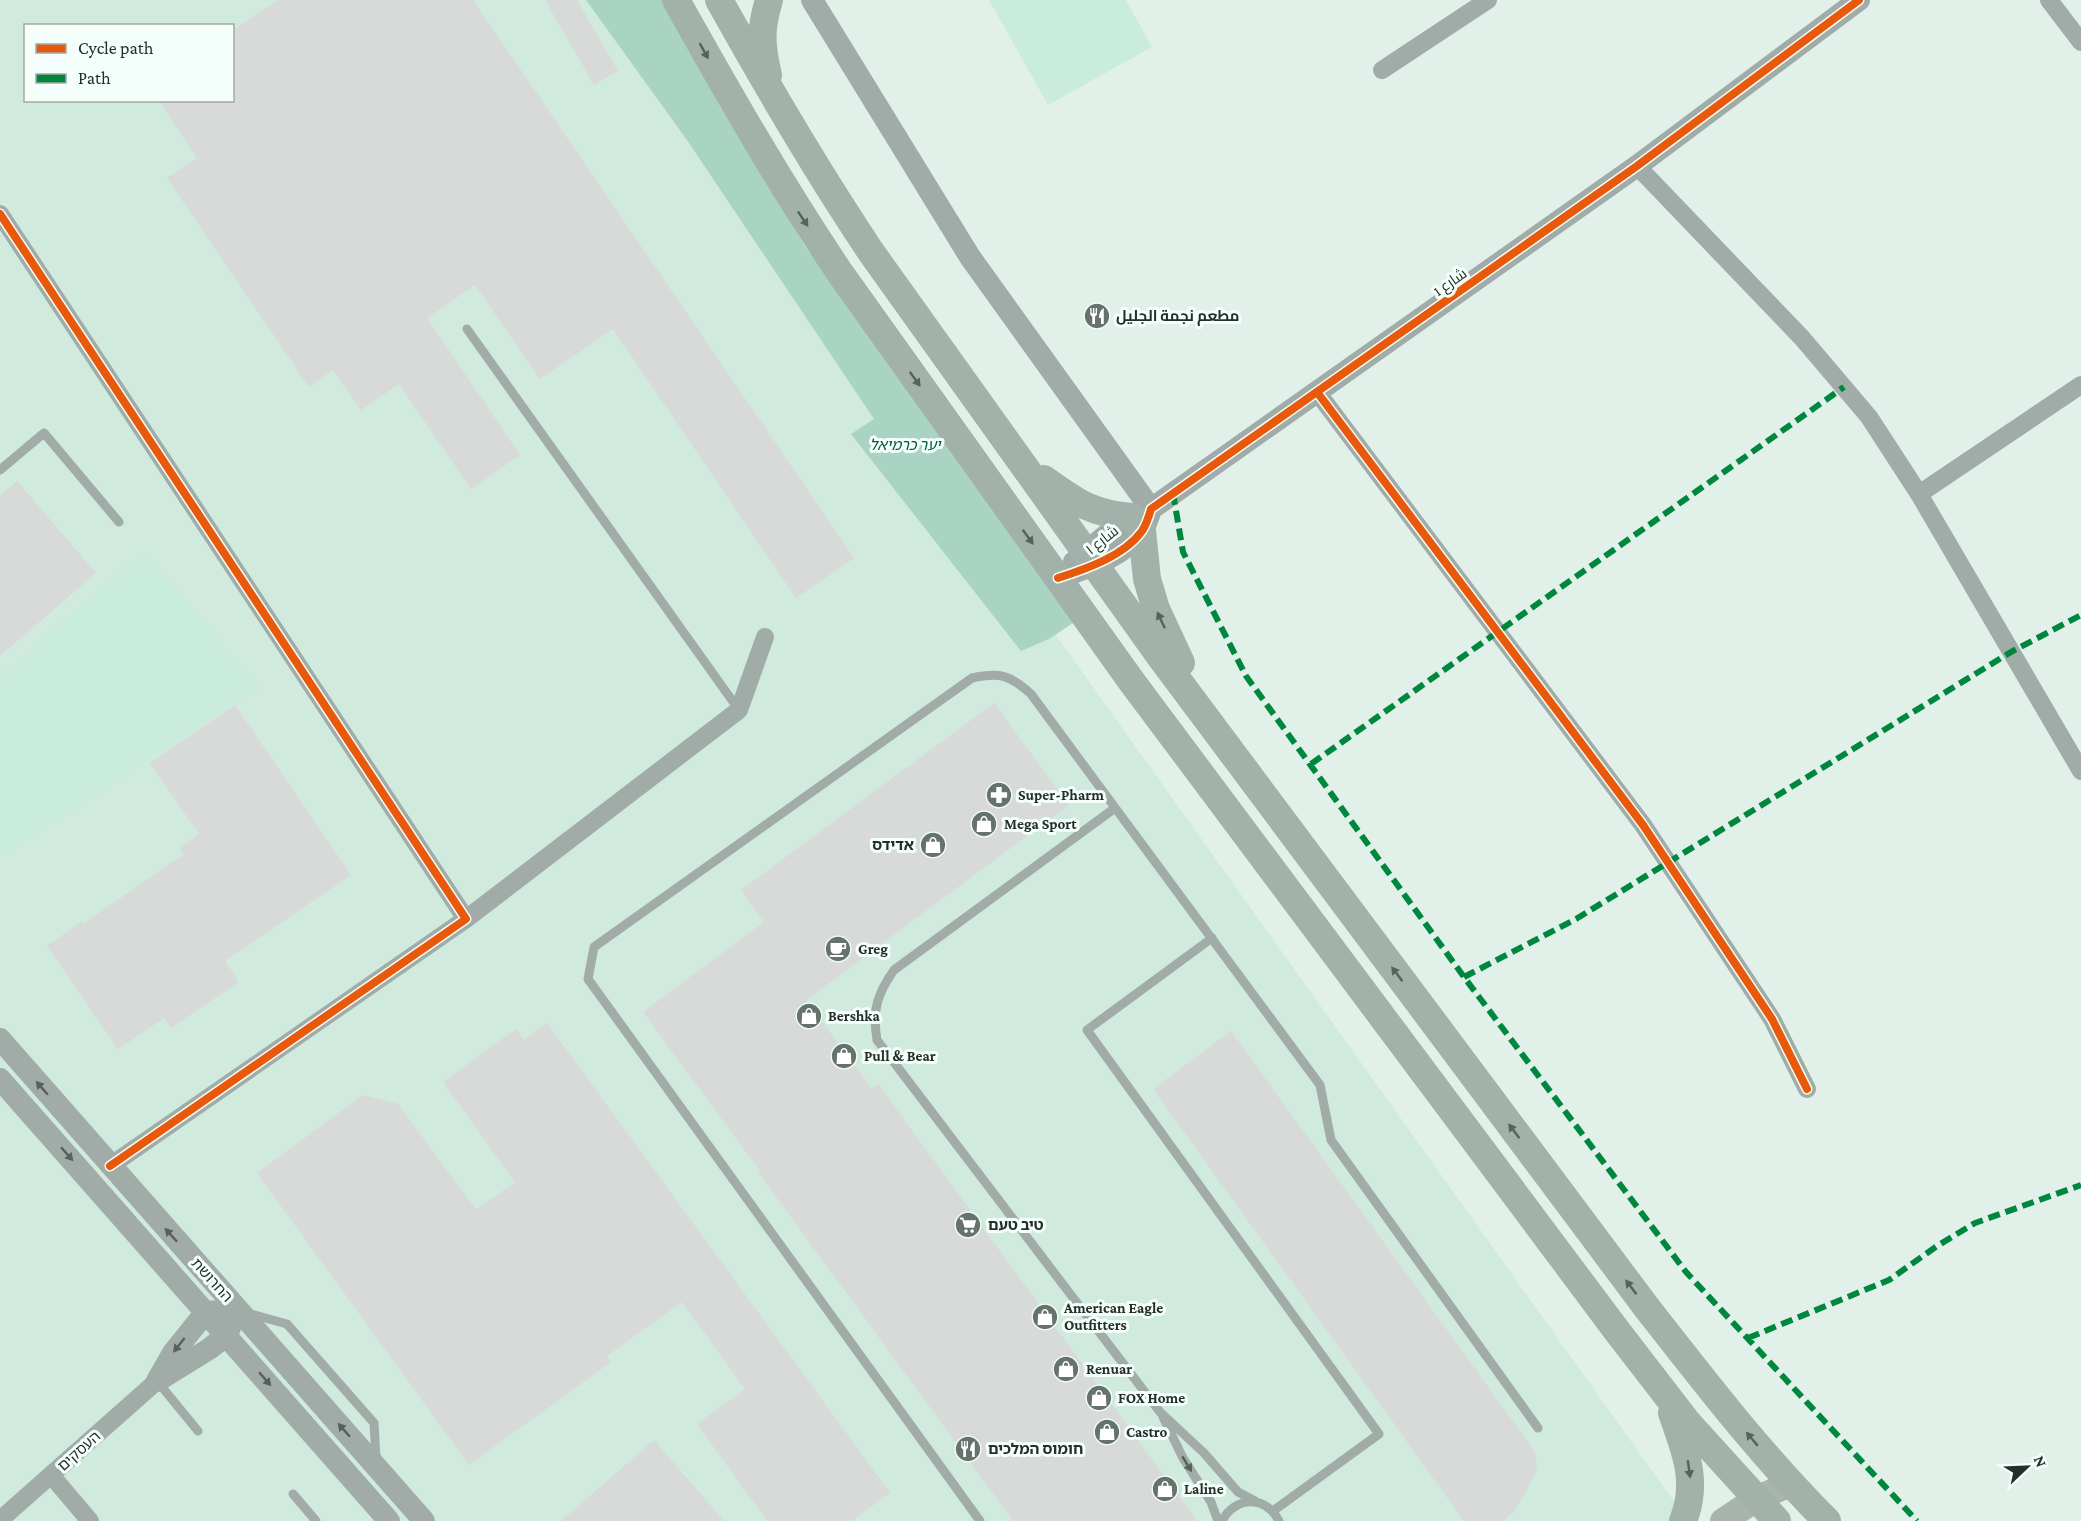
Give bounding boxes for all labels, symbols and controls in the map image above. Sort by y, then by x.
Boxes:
legend [24,24,234,102]
text: Cycle path [78,38,154,58]
one-way arrow [699,43,709,60]
text: Path [78,68,111,88]
one-way arrow [798,211,809,227]
street label: شارع 1 [1430,265,1471,302]
restaurant icon: مطعم نجمة الجليل [1082,301,1112,331]
place label: مطعم نجمة الجليل [1116,308,1239,326]
one-way arrow [909,370,921,386]
park label: יער כרמיאל [870,437,942,453]
street label: شارع ١ [1083,522,1123,560]
one-way arrow [1022,529,1034,545]
one-way arrow [1156,611,1166,629]
pharmacy icon: Super-Pharm [984,780,1014,810]
place label: Super-Pharm [1018,787,1104,803]
shop icon: Mega Sport [969,809,999,839]
place label: Mega Sport [1004,816,1077,832]
shop icon: אדידס [918,830,948,860]
place label: אדידס [872,837,914,853]
cafe icon: Greg [823,934,853,964]
place label: Greg [858,941,888,957]
one-way arrow [1392,967,1404,982]
shop icon: Bershka [794,1001,824,1031]
place label: Bershka [828,1008,880,1024]
shop icon: Pull & Bear [829,1041,859,1071]
place label: Pull & Bear [864,1048,936,1064]
one-way arrow [36,1080,49,1096]
one-way arrow [1508,1123,1520,1139]
one-way arrow [60,1146,73,1161]
supermarket icon: טיב טעם [953,1210,983,1240]
place label: טיב טעם [988,1217,1044,1233]
one-way arrow [164,1227,178,1242]
street label: החרושת [188,1255,236,1305]
one-way arrow [1625,1279,1637,1294]
place label: American Eagle Outfitters [1063,1300,1163,1333]
shop icon: American Eagle Outfitters [1030,1302,1060,1332]
one-way arrow [173,1337,186,1353]
shop icon: Renuar [1051,1354,1081,1384]
place label: Renuar [1086,1361,1132,1377]
one-way arrow [258,1371,271,1386]
shop icon: FOX Home [1084,1383,1114,1413]
place label: FOX Home [1118,1390,1185,1406]
shop icon: Castro [1092,1417,1122,1447]
one-way arrow [338,1423,351,1438]
place label: Castro [1126,1424,1167,1440]
street label: העסקים [55,1428,103,1474]
one-way arrow [1746,1432,1759,1447]
restaurant icon: חומוס המלכים [953,1434,983,1464]
north arrow [1997,1437,2057,1497]
place label: חומוס המלכים [988,1441,1083,1457]
text: N [2030,1453,2050,1470]
one-way arrow [1181,1456,1192,1472]
one-way arrow [1685,1460,1694,1479]
shop icon: Laline [1150,1474,1180,1504]
place label: Laline [1184,1481,1224,1497]

